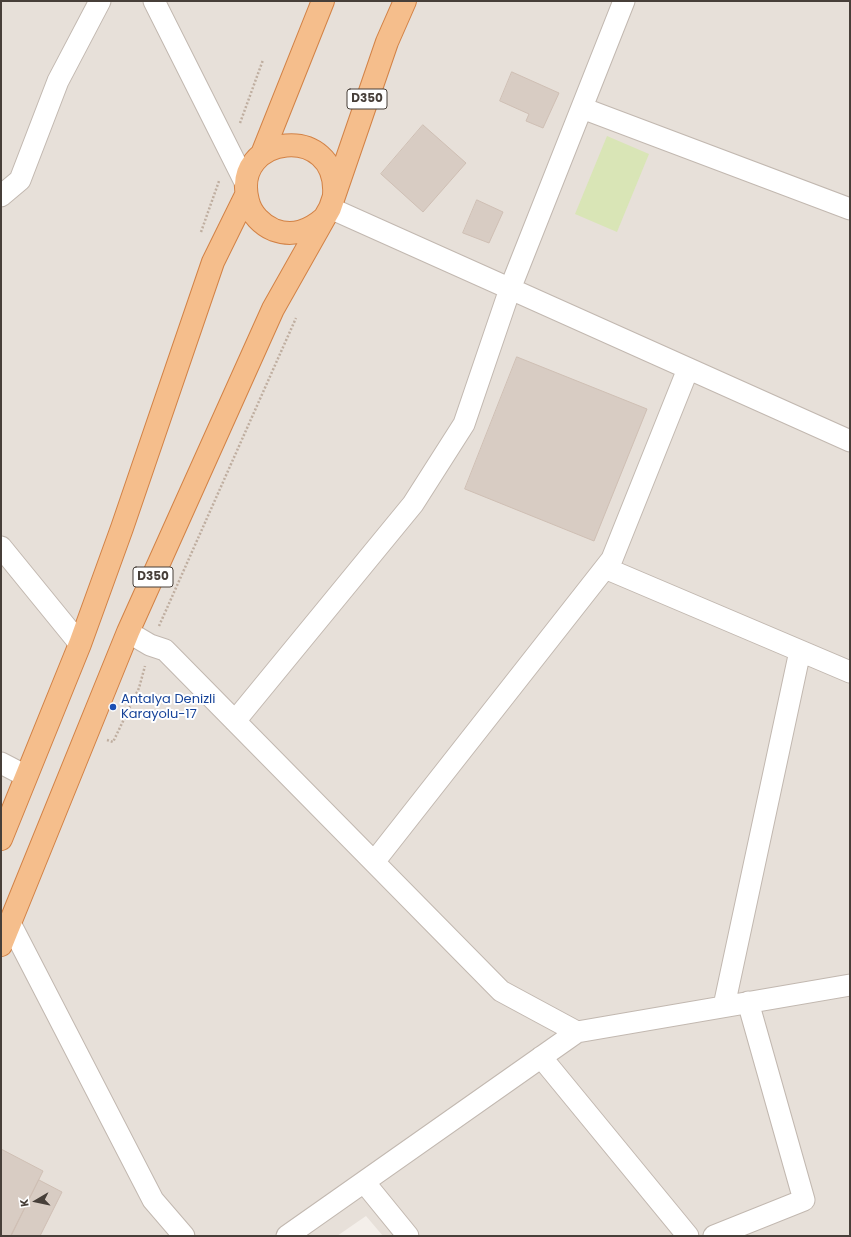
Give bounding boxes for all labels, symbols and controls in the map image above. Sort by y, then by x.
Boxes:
road number: D350 [347,89,387,109]
road number: D350 [133,567,173,587]
place label: Antalya Denizli Karayolu-17 [121,692,215,723]
marker: Antalya Denizli Karayolu-17 [108,702,118,712]
north arrow [16,1181,56,1221]
text: K [16,1198,33,1208]

